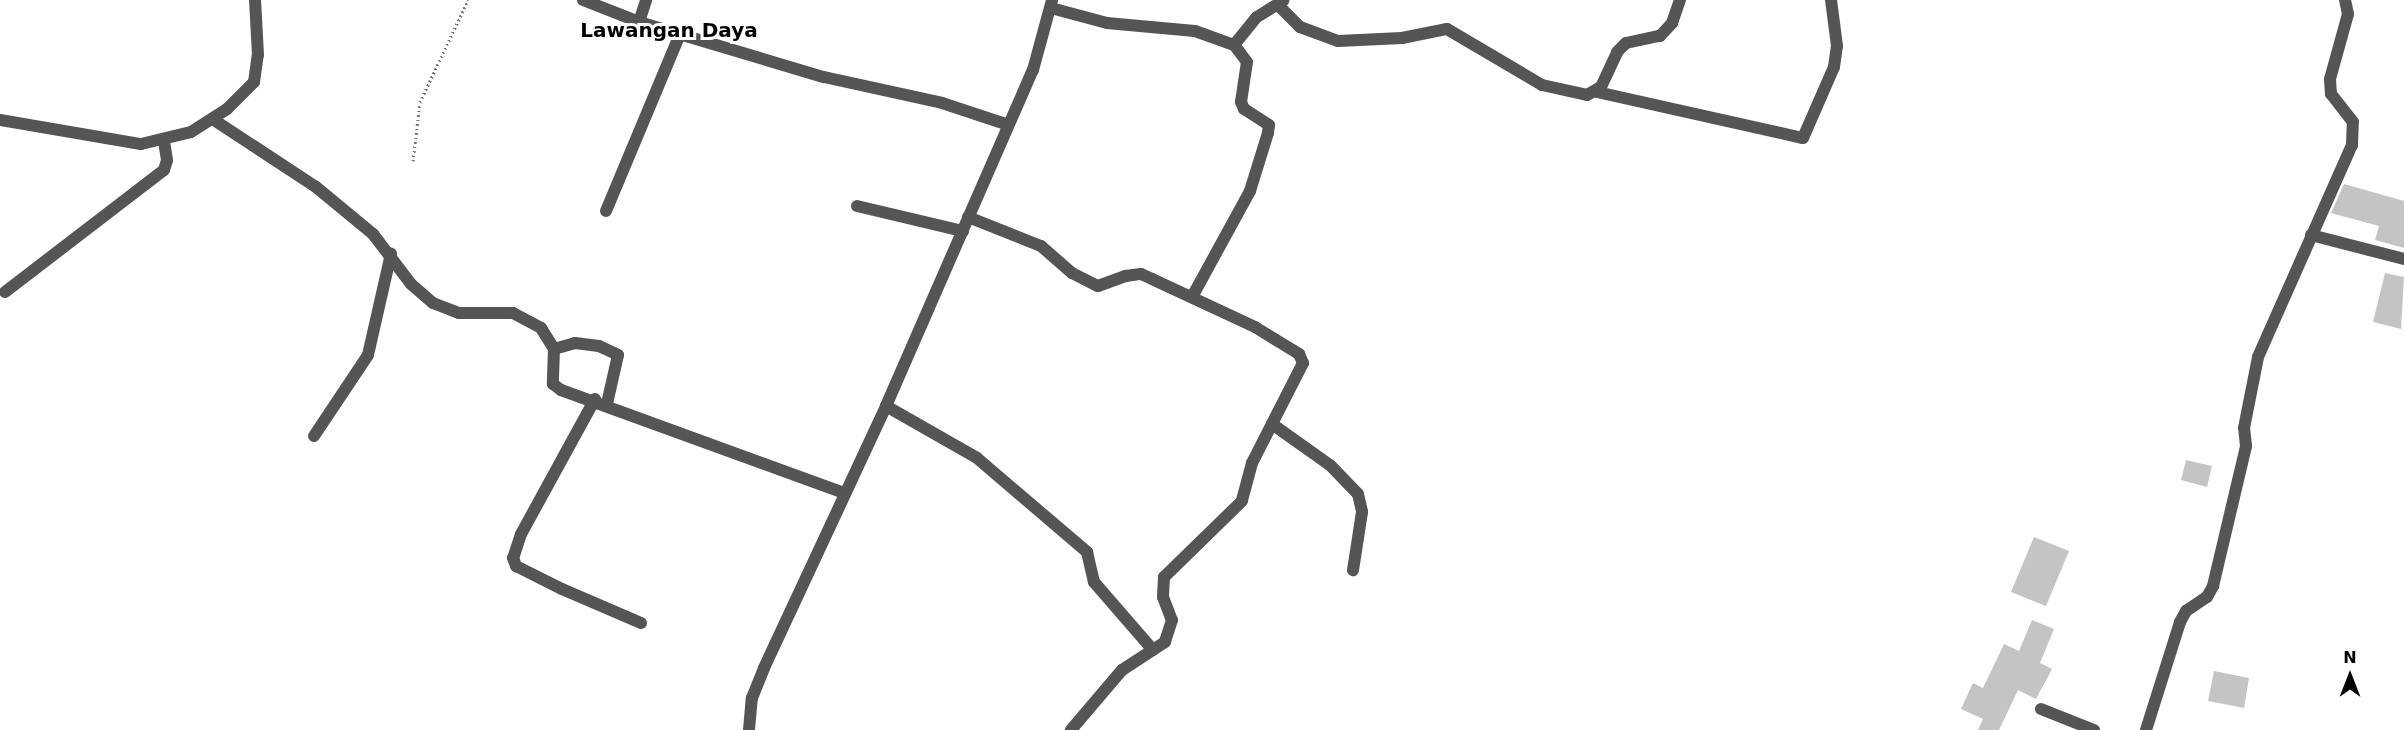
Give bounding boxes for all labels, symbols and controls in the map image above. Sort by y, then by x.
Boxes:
district label: Lawangan Daya [580,18,758,42]
north arrow [2320,646,2380,706]
text: N [2343,648,2357,667]

